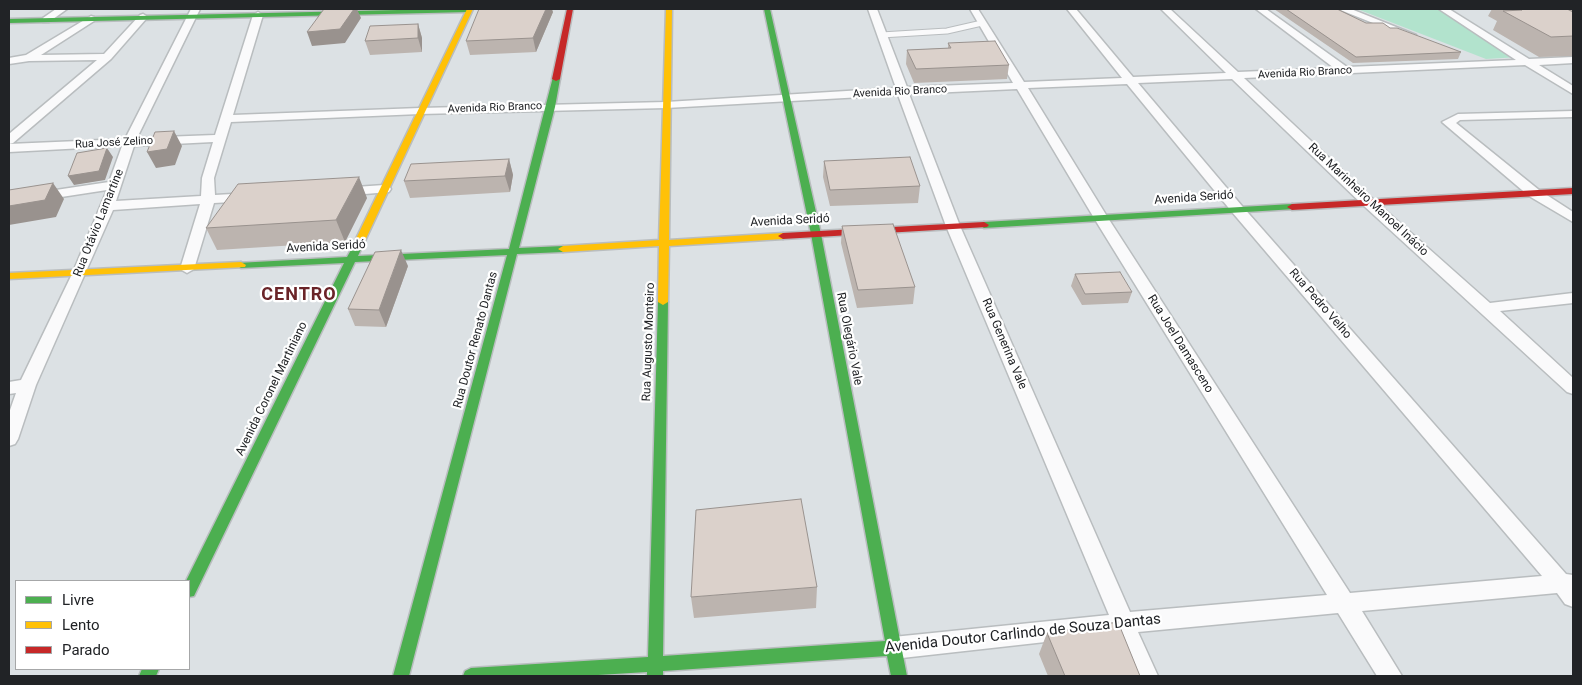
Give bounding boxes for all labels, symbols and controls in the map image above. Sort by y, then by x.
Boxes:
street label: Avenida Rio Branco [1257,64,1353,82]
street label: Avenida Rio Branco [852,83,948,101]
street label: Avenida Rio Branco [448,100,542,116]
street label: Rua José Zelino [75,134,153,152]
street label: Rua Marinheiro Manoel Inácio [1305,141,1431,259]
street label: Rua Otávio Lamartine [71,167,127,279]
street label: Avenida Seridó [1154,188,1234,208]
street label: Avenida Seridó [750,212,830,230]
street label: Avenida Seridó [286,238,366,256]
street label: Rua Pedro Velho [1286,266,1354,342]
street label: Rua Doutor Renato Dantas [451,270,501,410]
street label: Rua Augusto Monteiro [640,282,658,402]
district label: CENTRO [261,284,337,306]
street label: Rua Olegário Vale [833,291,865,387]
street label: Rua Joel Damasceno [1144,292,1216,396]
street label: Rua Generina Vale [978,296,1030,392]
street label: Avenida Coronel Martiniano [233,320,311,458]
legend [15,580,190,670]
text: Livre [62,591,94,609]
street label: Avenida Doutor Carlindo de Souza Dantas [884,611,1162,657]
text: Lento [62,616,100,634]
text: Parado [62,641,110,659]

